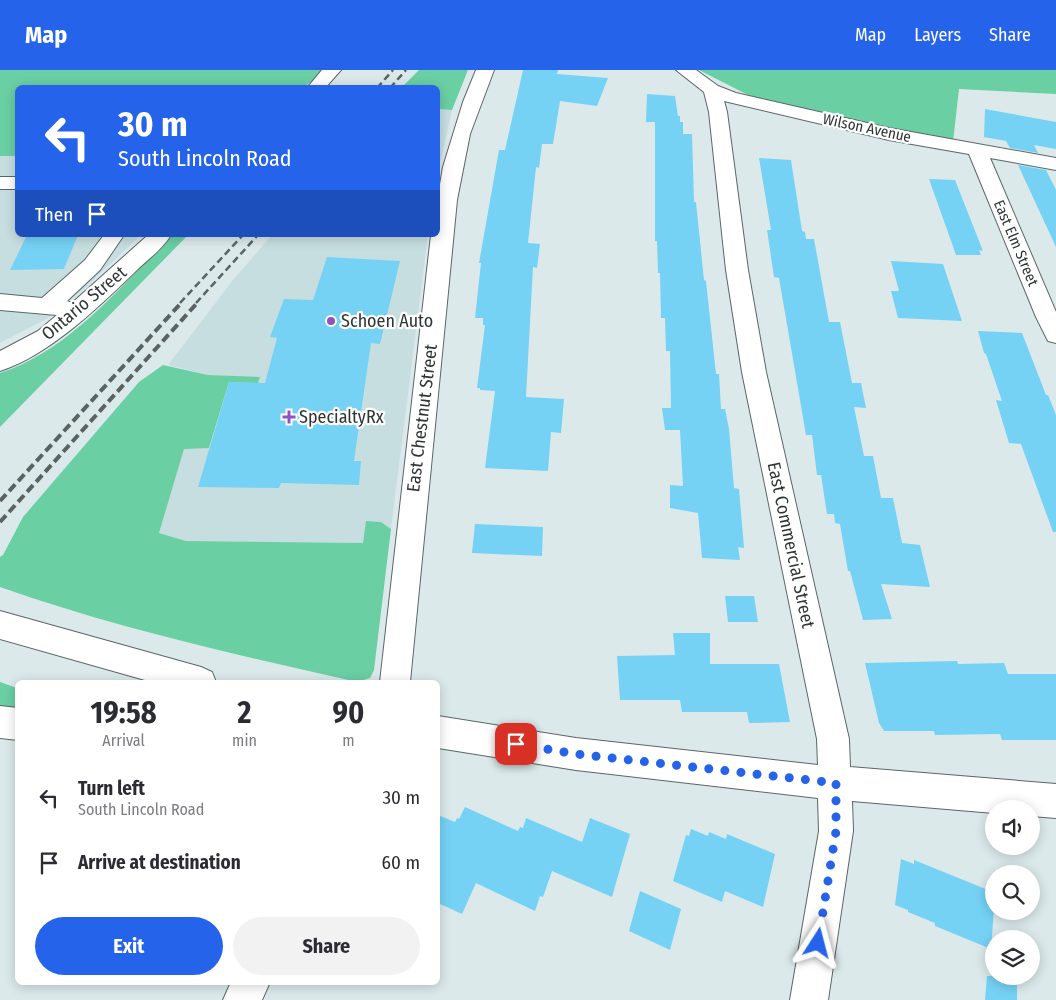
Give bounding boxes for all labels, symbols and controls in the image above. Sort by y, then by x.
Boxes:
text: Map [25,21,67,49]
text: Map [855,24,886,46]
text: Layers [914,24,961,46]
text: Share [989,24,1031,46]
text: 30 m [118,103,188,145]
icon: left [35,105,100,170]
street label: Wilson Avenue [821,110,913,146]
text: South Lincoln Road [118,145,292,172]
street label: East Elm Street [990,197,1042,289]
icon: arrive [83,200,111,228]
text: Then [35,203,73,226]
street label: Ontario Street [37,261,131,345]
place label: Schoen Auto [341,310,433,332]
marker: Schoen Auto [325,315,337,327]
street label: East Chestnut Street [402,343,442,493]
place label: SpecialtyRx [299,406,384,428]
marker: SpecialtyRx [283,411,295,423]
street label: East Commercial Street [763,460,819,630]
text: 19:58 [91,695,157,731]
text: 2 [238,695,251,731]
text: 90 [333,695,364,731]
pin [495,723,537,765]
icon: arrive [502,730,530,758]
text: Arrival [102,731,145,750]
text: min [232,731,257,750]
text: m [342,731,355,750]
text: Turn left [78,777,145,800]
icon: left [35,784,63,812]
text: 30 m [382,786,420,809]
text: South Lincoln Road [78,800,204,819]
map controls [985,800,1040,985]
button: sound [985,800,1040,855]
icon: arrive [35,849,63,877]
text: Arrive at destination [78,851,241,874]
text: 60 m [382,851,420,874]
button: search [985,865,1040,920]
position arrow [791,916,843,968]
button: Exit [35,917,223,975]
button: Share [233,917,420,975]
button: layers [985,930,1040,985]

